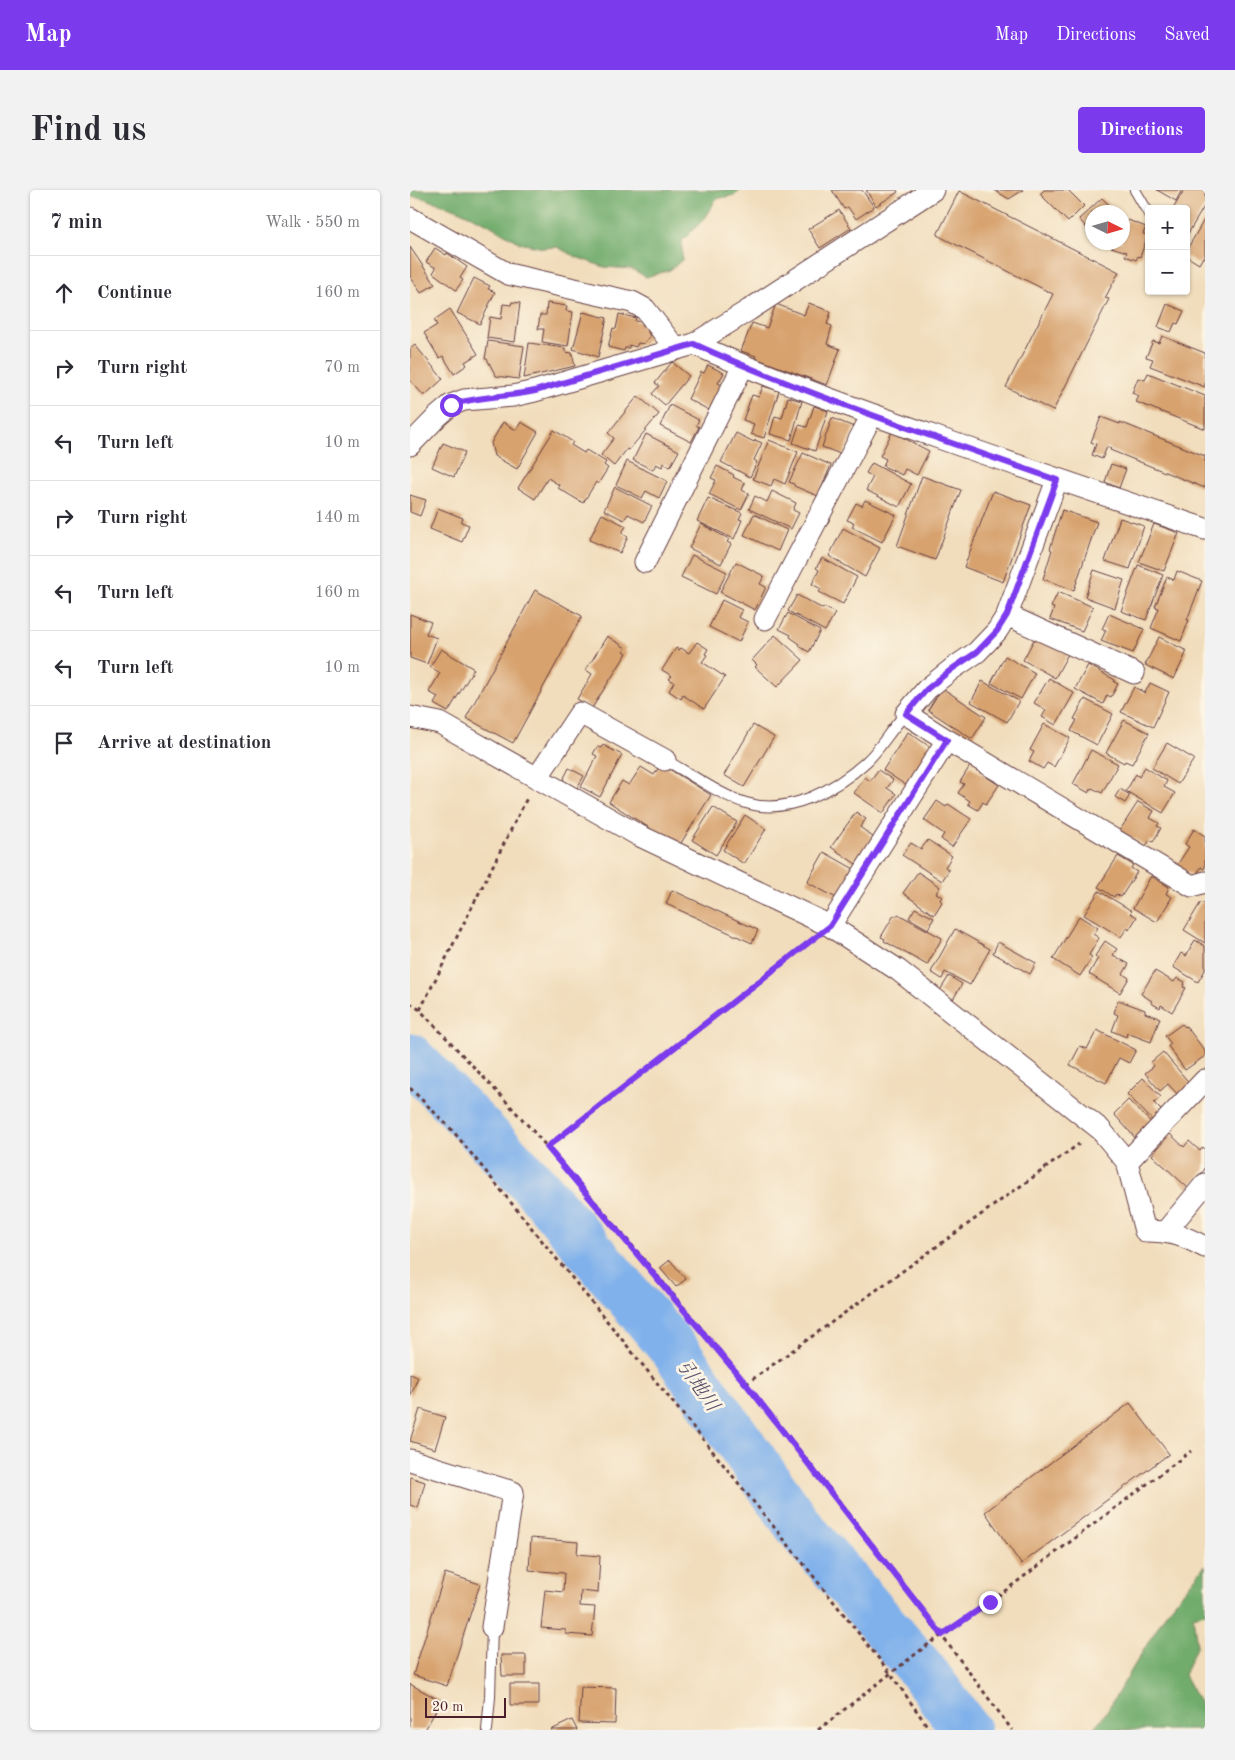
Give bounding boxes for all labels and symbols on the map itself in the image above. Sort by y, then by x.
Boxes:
north arrow [1085,205,1130,250]
route start [440,394,463,417]
water label: 引地川 [673,1356,724,1417]
route end [979,1591,1002,1614]
scale bar [425,1695,506,1718]

